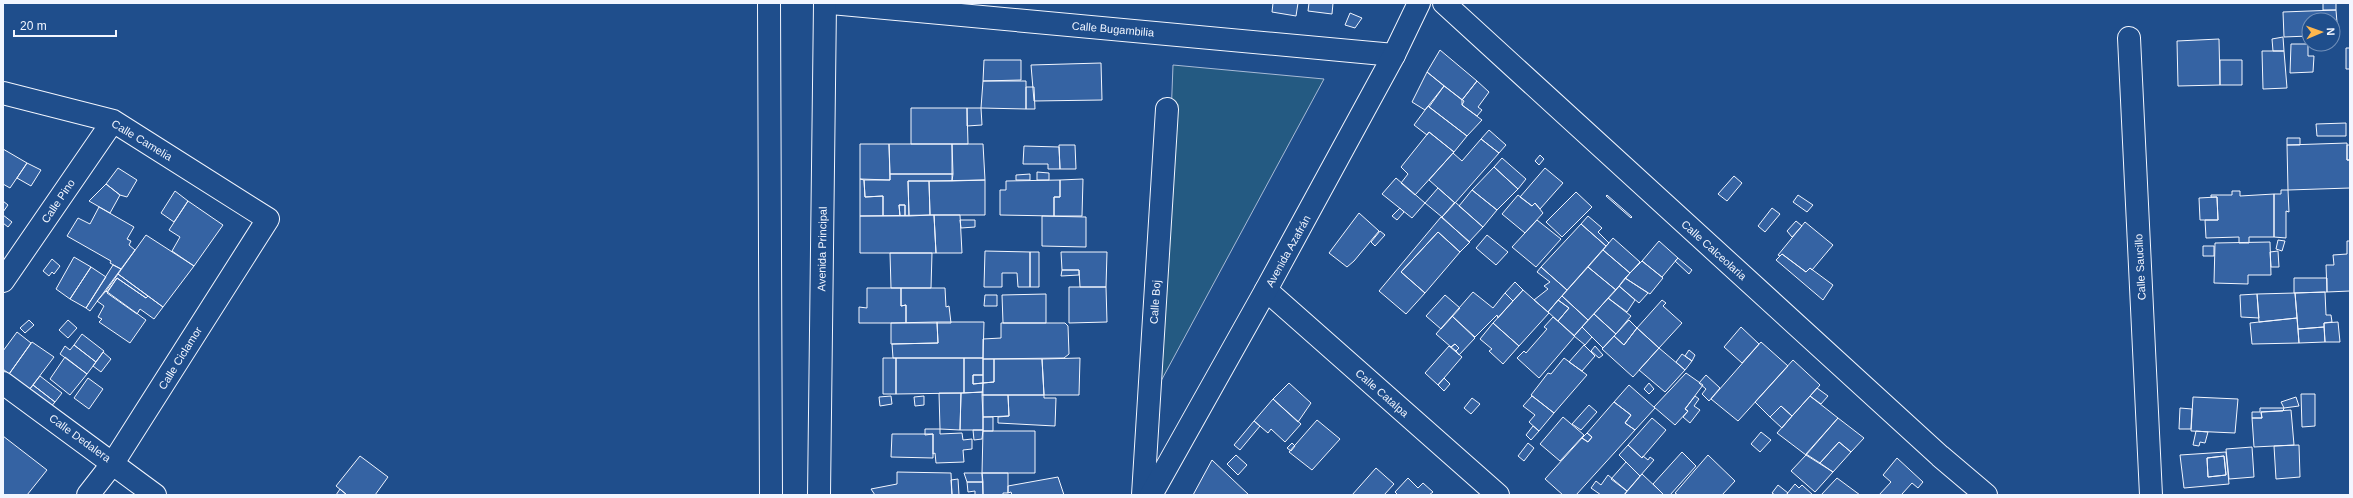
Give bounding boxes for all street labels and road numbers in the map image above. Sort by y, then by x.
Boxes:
street label: Calle Bugambilia [1071,19,1156,39]
street label: Calle Camelia [110,117,175,163]
street label: Calle Pino [39,177,77,225]
street label: Avenida Principal [815,207,829,291]
street label: Avenida Azafrán [1263,213,1313,289]
street label: Calle Calceolaria [1679,218,1750,283]
street label: Calle Saucillo [2132,233,2148,301]
street label: Calle Boj [1147,280,1163,324]
street label: Calle Ciclamor [156,324,204,392]
street label: Calle Catalpa [1353,367,1412,420]
street label: Calle Dedalera [47,412,114,465]

